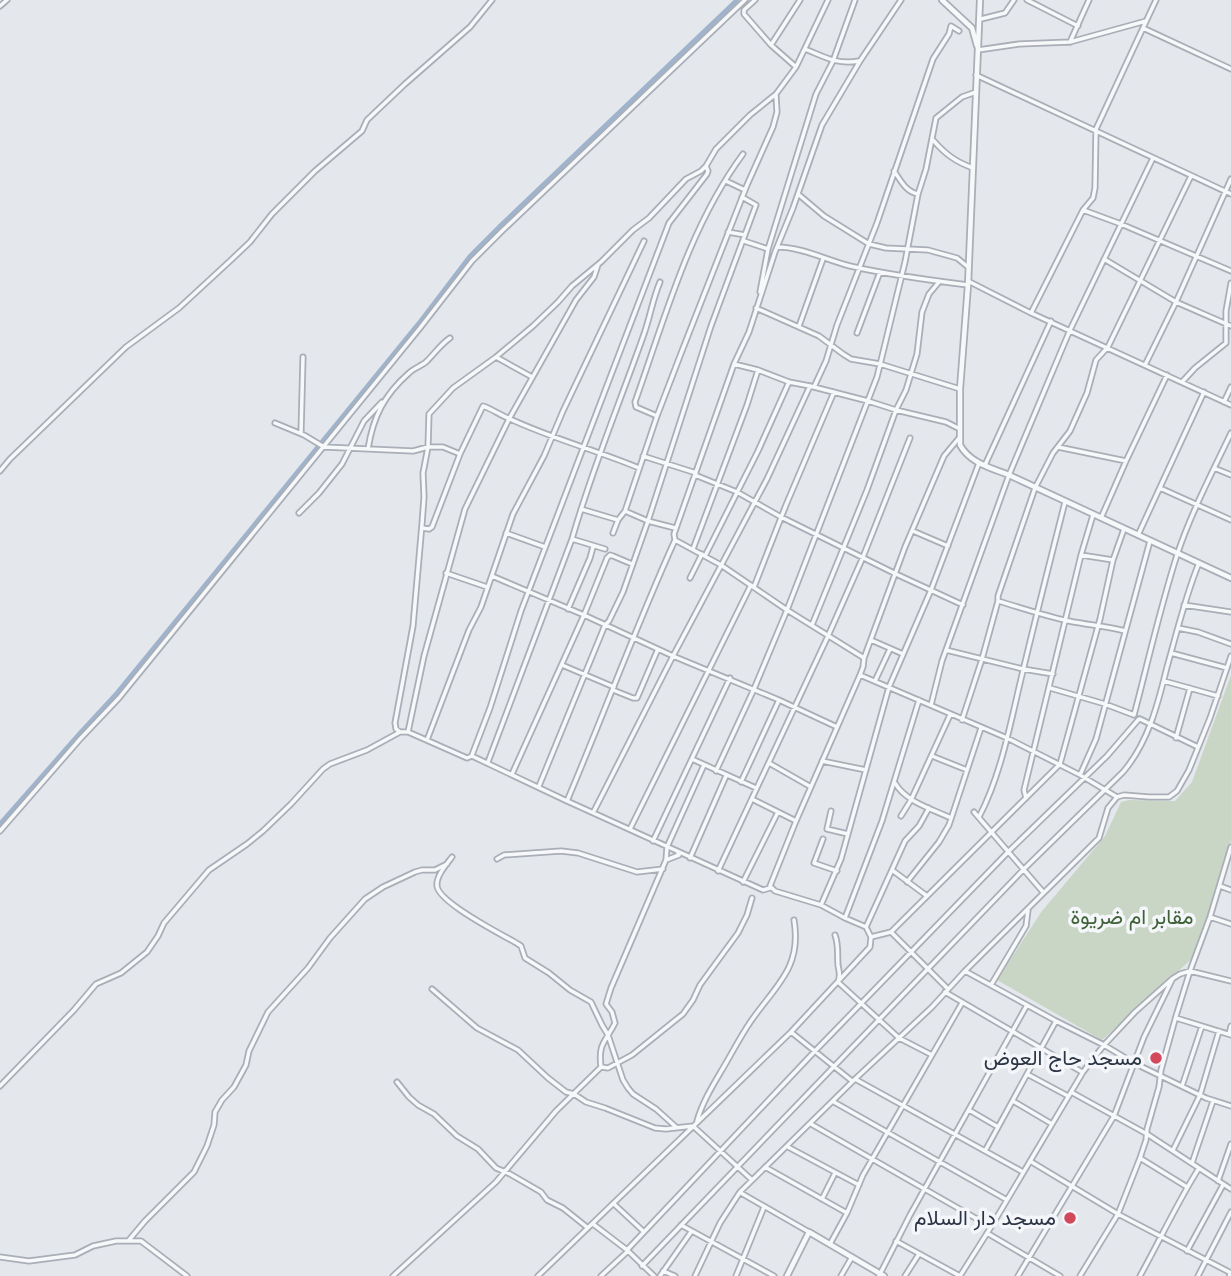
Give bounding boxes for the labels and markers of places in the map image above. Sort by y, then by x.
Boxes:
place label: مسجد حاج العوض [984,1046,1142,1072]
marker: مسجد حاج العوض [1148,1050,1164,1066]
place label: مسجد دار السلام [914,1206,1056,1232]
marker: مسجد دار السلام [1062,1210,1078,1226]

